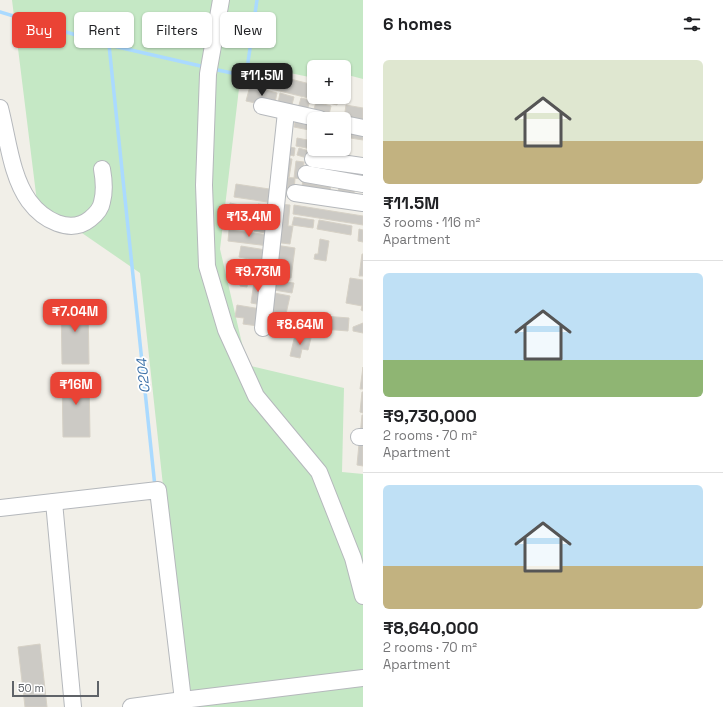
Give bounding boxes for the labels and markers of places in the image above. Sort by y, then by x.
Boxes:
pin: ₹11.5M [229,63,295,97]
pin: ₹13.4M [216,204,282,238]
pin: ₹9.73M [225,259,291,293]
pin: ₹7.04M [42,299,108,333]
pin: ₹8.64M [267,312,333,346]
pin: ₹16M [52,372,100,406]

